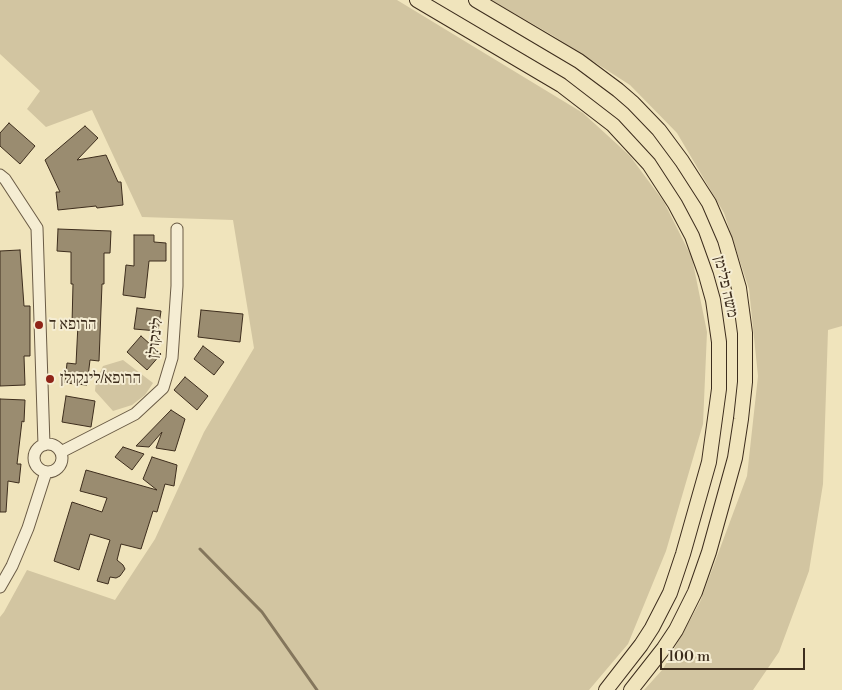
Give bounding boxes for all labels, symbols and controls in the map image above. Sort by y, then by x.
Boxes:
street label: משה פלימן [709,254,741,320]
place label: הרופא ד [49,315,97,335]
street label: לינקולן [144,317,168,359]
marker: הרופא ד [33,319,45,331]
place label: הרופא/לינקולן [60,369,141,389]
marker: הרופא/לינקולן [44,373,56,385]
scale bar [662,638,807,670]
text: 100 m [668,647,710,666]

